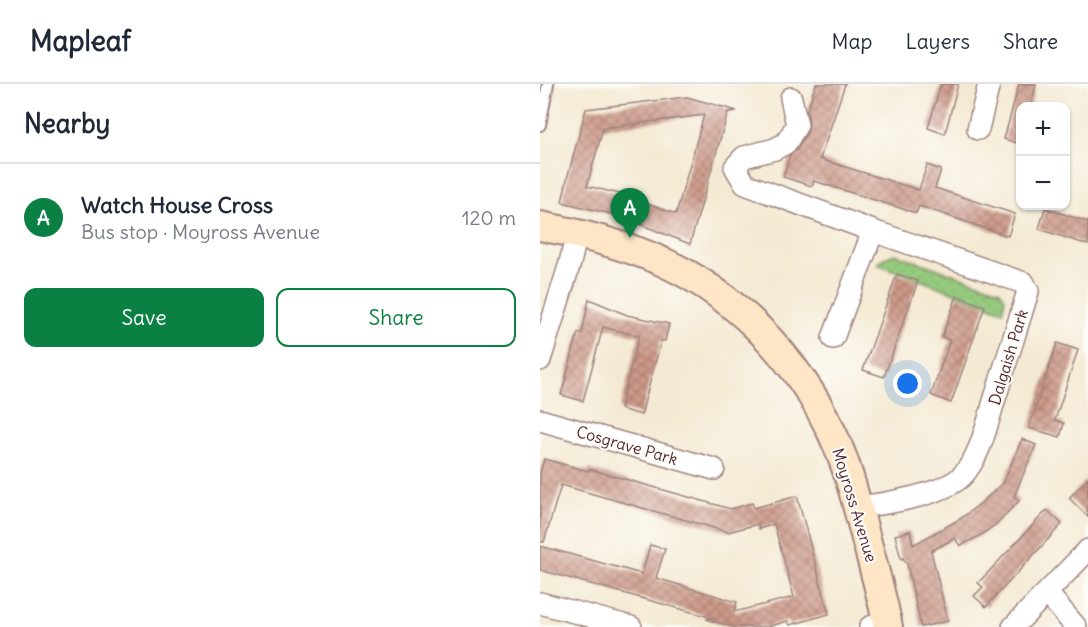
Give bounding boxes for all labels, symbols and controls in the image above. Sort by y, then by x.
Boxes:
text: Mapleaf [30,23,131,59]
text: Map [832,28,872,55]
text: Layers [905,28,970,55]
text: Share [1003,28,1058,55]
map controls [1016,102,1070,210]
button: + [1016,102,1070,156]
text: Nearby [24,107,110,140]
button: − [1016,156,1070,210]
pin: A [610,188,650,238]
text: Watch House Cross [81,191,273,219]
text: A [37,205,50,230]
text: 120 m [462,205,516,230]
text: Bus stop · Moyross Avenue [81,219,320,244]
button: Save [24,288,264,347]
button: Share [276,288,516,347]
street label: Dalgaish Park [984,307,1032,407]
your location [893,369,922,398]
street label: Cosgrave Park [574,421,680,469]
street label: Moyross Avenue [828,446,882,564]

